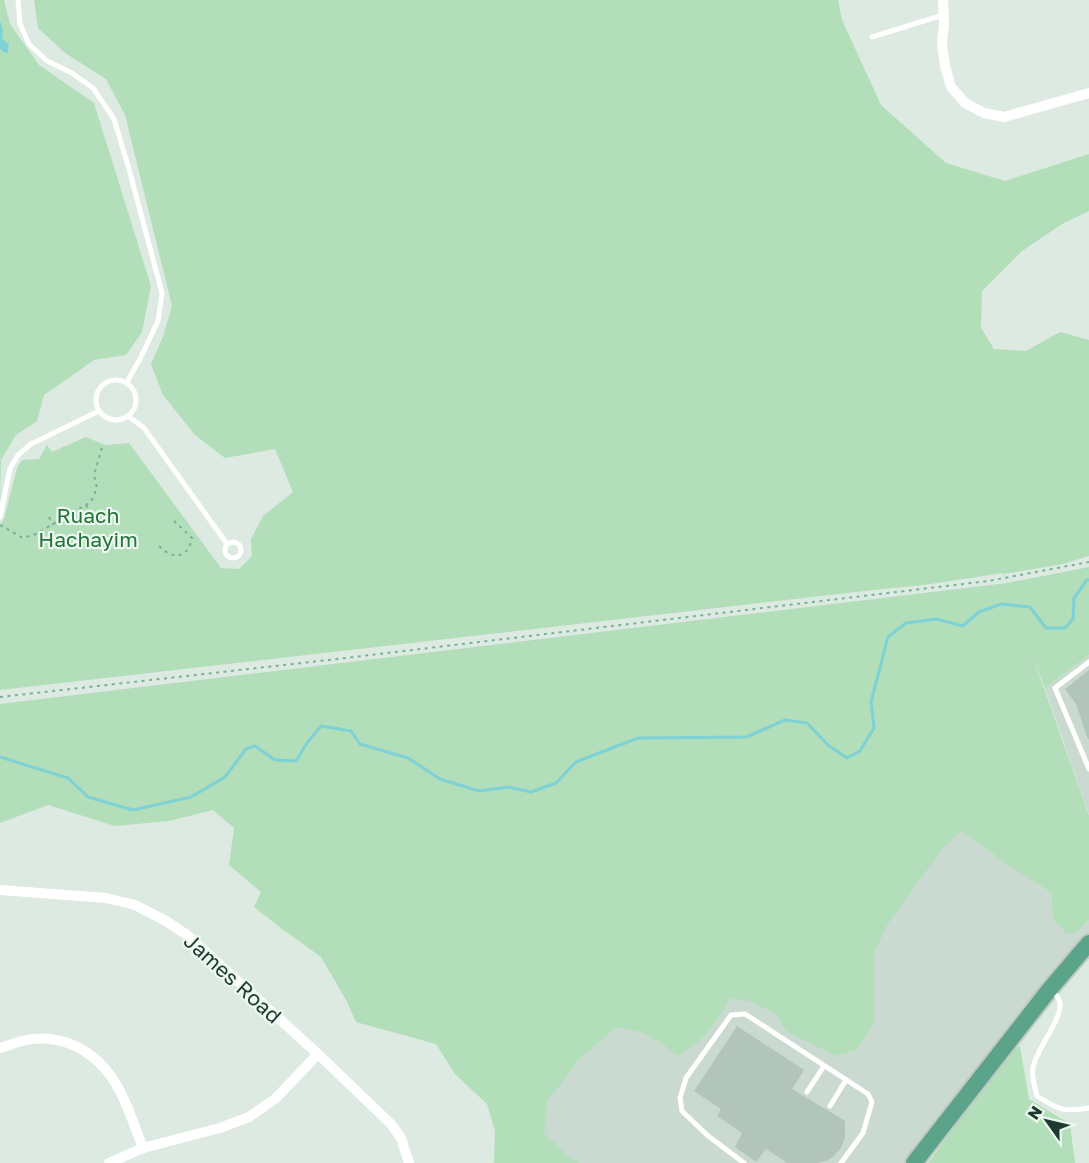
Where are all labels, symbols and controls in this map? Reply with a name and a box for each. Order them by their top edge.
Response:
park label: Ruach Hachayim [38,502,138,552]
street label: James Road [179,927,287,1029]
north arrow [1017,1091,1077,1151]
text: N [1023,1102,1046,1123]

